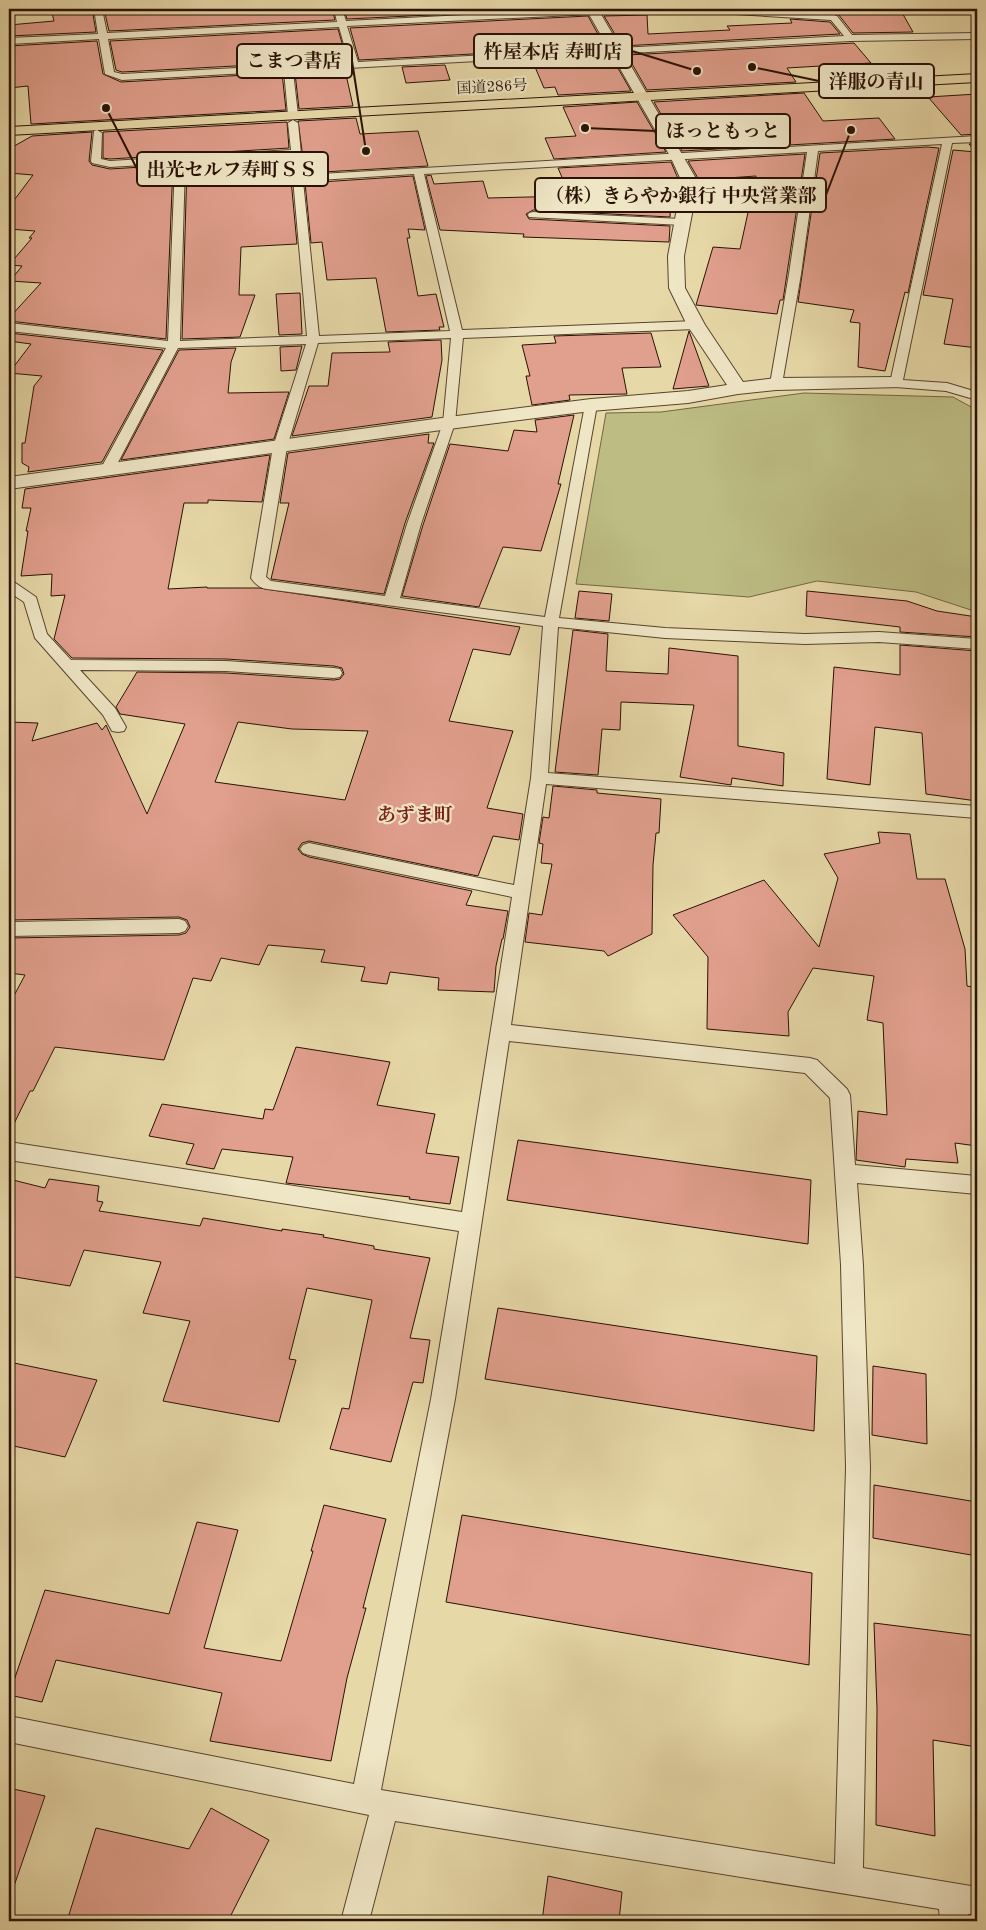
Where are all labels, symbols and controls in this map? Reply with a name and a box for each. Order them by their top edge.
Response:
callout: 杵屋本店 寿町店 [474,34,632,68]
text: 杵屋本店 寿町店 [484,41,622,63]
callout: こまつ書店 [237,44,352,78]
text: こまつ書店 [246,50,342,72]
callout: 洋服の青山 [819,64,934,98]
text: 洋服の青山 [828,71,924,93]
street label: 国道286号 [456,77,528,97]
callout: ほっともっと [656,114,790,148]
text: ほっともっと [666,121,780,142]
callout: 出光セルフ寿町ＳＳ [137,152,328,186]
text: 出光セルフ寿町ＳＳ [146,159,318,181]
callout: （株）きらやか銀行 中央営業部 [535,178,826,212]
text: （株）きらやか銀行 中央営業部 [545,185,817,207]
district label: あずま町 [377,804,453,826]

